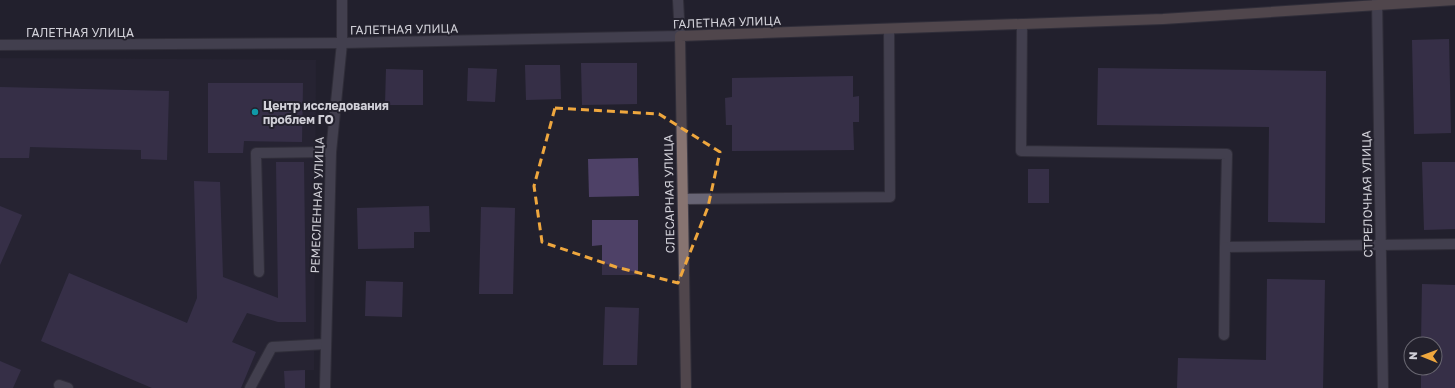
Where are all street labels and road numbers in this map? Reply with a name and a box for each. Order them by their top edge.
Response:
street label: ГАЛЕТНАЯ УЛИЦА [673,13,781,31]
street label: ГАЛЕТНАЯ УЛИЦА [350,21,458,37]
street label: ГАЛЕТНАЯ УЛИЦА [26,25,134,40]
street label: СТРЕЛОЧНАЯ УЛИЦА [1358,130,1376,258]
street label: СЛЕСАРНАЯ УЛИЦА [660,134,678,254]
street label: РЕМЕСЛЕННАЯ УЛИЦА [307,136,327,274]

